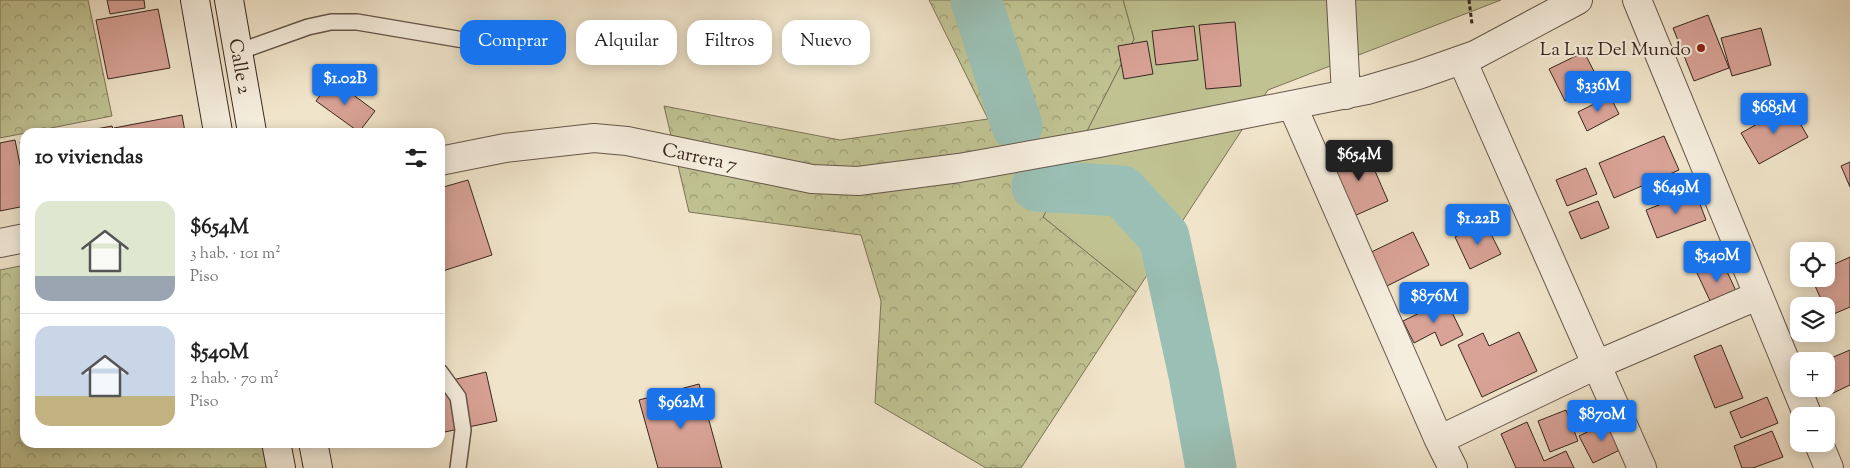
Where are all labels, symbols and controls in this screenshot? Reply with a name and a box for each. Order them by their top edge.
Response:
chip: Comprar [460,20,566,65]
chip: Alquilar [576,20,677,65]
chip: Filtros [687,20,772,65]
chip: Nuevo [782,20,870,65]
street label: Calle 2 [220,37,257,96]
place label: La Luz Del Mundo [1540,37,1691,64]
marker: La Luz Del Mundo [1695,42,1707,54]
pin: $1.02B [304,64,386,106]
text: $1.02B [323,68,367,91]
pin: $336M [1563,70,1633,113]
text: $336M [1576,75,1620,98]
pin: $685M [1739,92,1809,135]
text: $685M [1752,97,1796,120]
street label: Carrera 7 [659,137,740,180]
pin: $654M [1324,140,1394,182]
text: 10 viviendas [35,143,143,173]
icon: filters [402,144,430,172]
text: $654M [1337,144,1381,167]
pin: $649M [1641,172,1711,215]
text: $649M [1653,177,1699,200]
pin: $1.22B [1437,204,1519,246]
text: $1.22B [1456,208,1500,231]
text: $654M [190,213,249,243]
icon: home [75,221,135,281]
pin: $540M [1682,240,1752,283]
map controls [1790,242,1835,452]
button: locate [1790,242,1835,287]
text: 3 hab. · 101 m² [190,243,281,266]
text: $540M [1695,245,1739,268]
text: Piso [190,266,218,289]
pin: $876M [1399,282,1469,324]
text: $876M [1410,286,1458,309]
button: layers [1790,297,1835,342]
text: $540M [190,338,249,368]
icon: home [75,346,135,406]
button: + [1790,352,1835,397]
text: 2 hab. · 70 m² [190,368,279,391]
pin: $962M [646,388,716,430]
text: Piso [190,391,218,414]
text: $962M [658,392,704,415]
pin: $870M [1567,400,1637,442]
text: $870M [1578,404,1626,427]
button: − [1790,407,1835,452]

